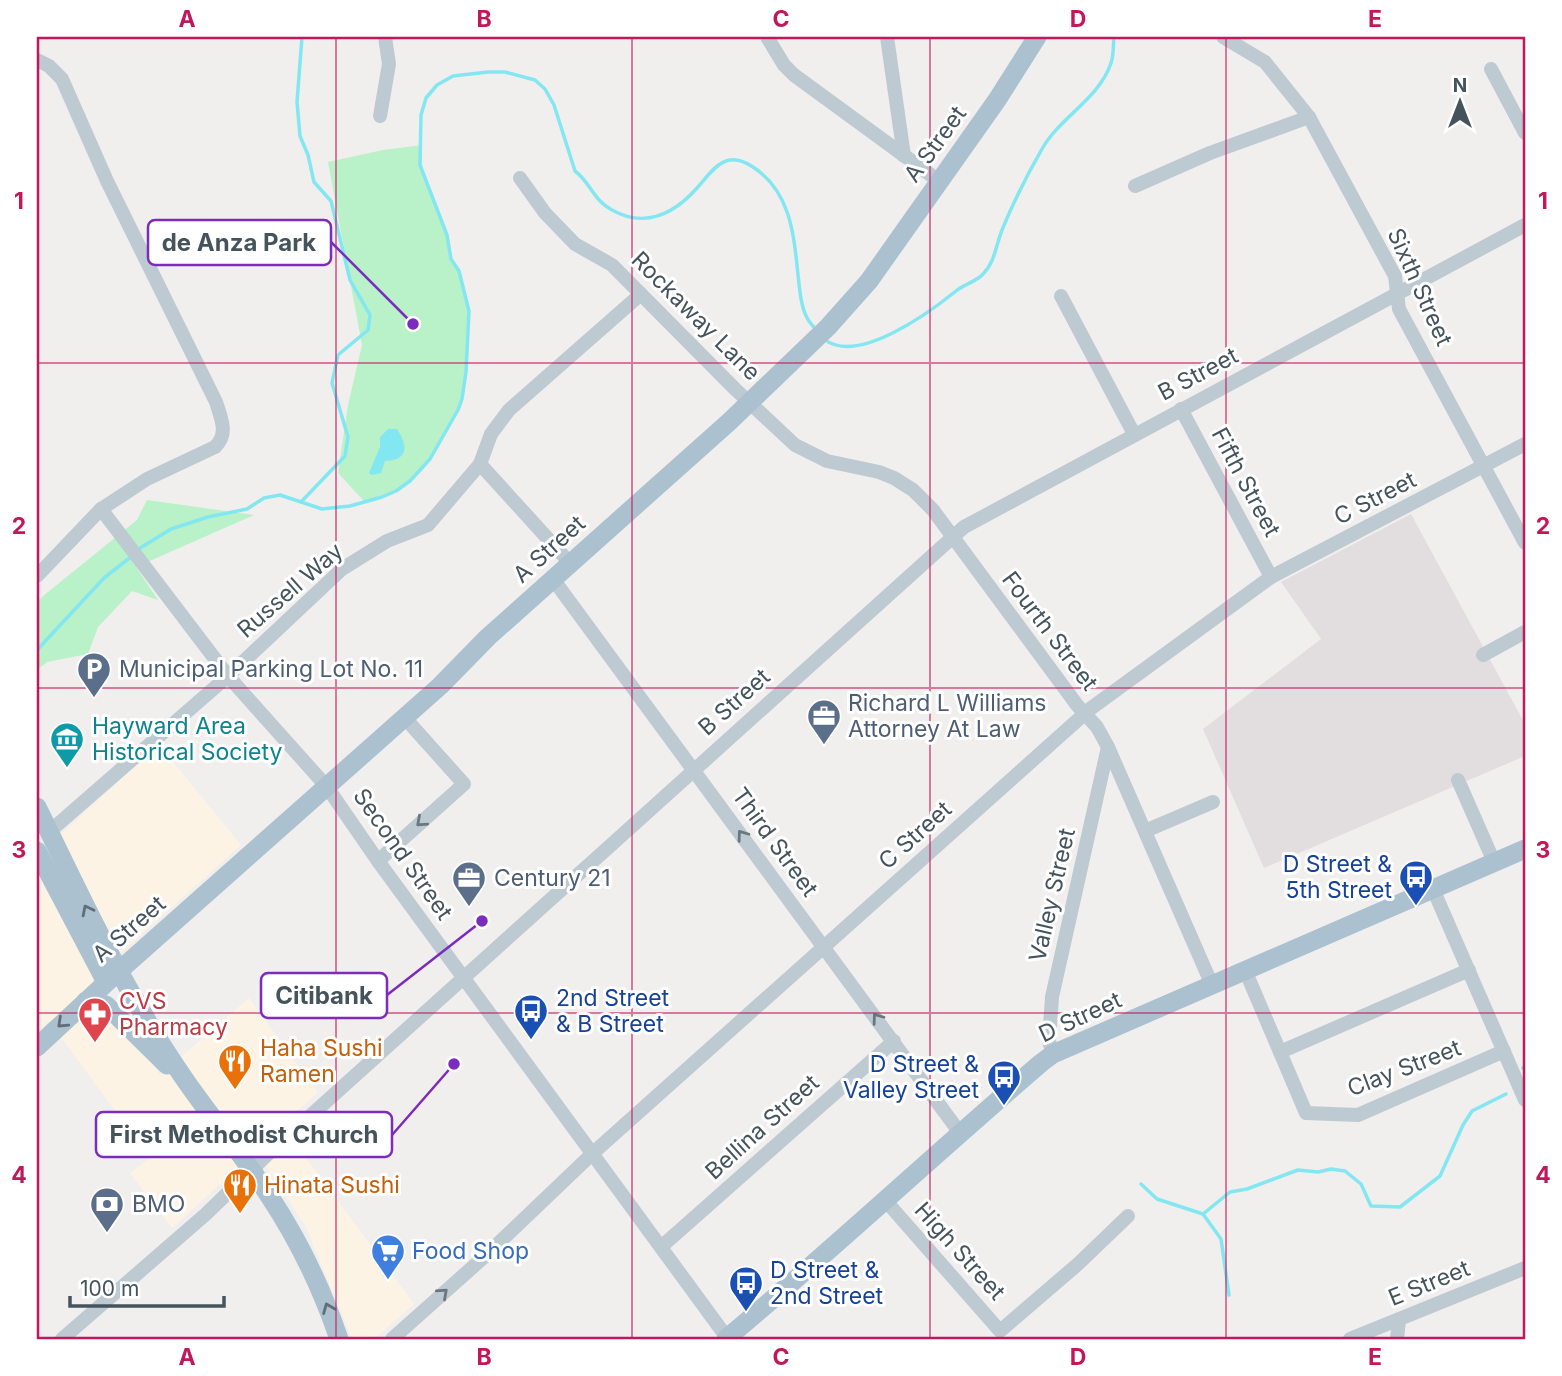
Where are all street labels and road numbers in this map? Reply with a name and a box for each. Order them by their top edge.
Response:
street label: A Street [898,100,972,188]
street label: Sixth Street [1382,224,1459,351]
street label: Rockaway Lane [626,246,766,386]
street label: B Street [1153,341,1243,407]
street label: Fifth Street [1206,423,1287,542]
street label: C Street [1329,465,1421,530]
street label: A Street [507,509,591,589]
street label: Russell Way [231,537,349,643]
street label: Fourth Street [996,566,1104,696]
street label: B Street [693,662,776,741]
street label: Third Street [726,782,824,902]
street label: Second Street [347,783,459,926]
street label: C Street [873,795,957,875]
street label: Valley Street [1023,825,1081,964]
street label: A Street [87,890,171,968]
street label: D Street [1034,986,1126,1048]
street label: Clay Street [1343,1033,1465,1102]
street label: Bellina Street [699,1068,825,1185]
street label: High Street [909,1196,1011,1306]
street label: E Street [1384,1254,1474,1312]

